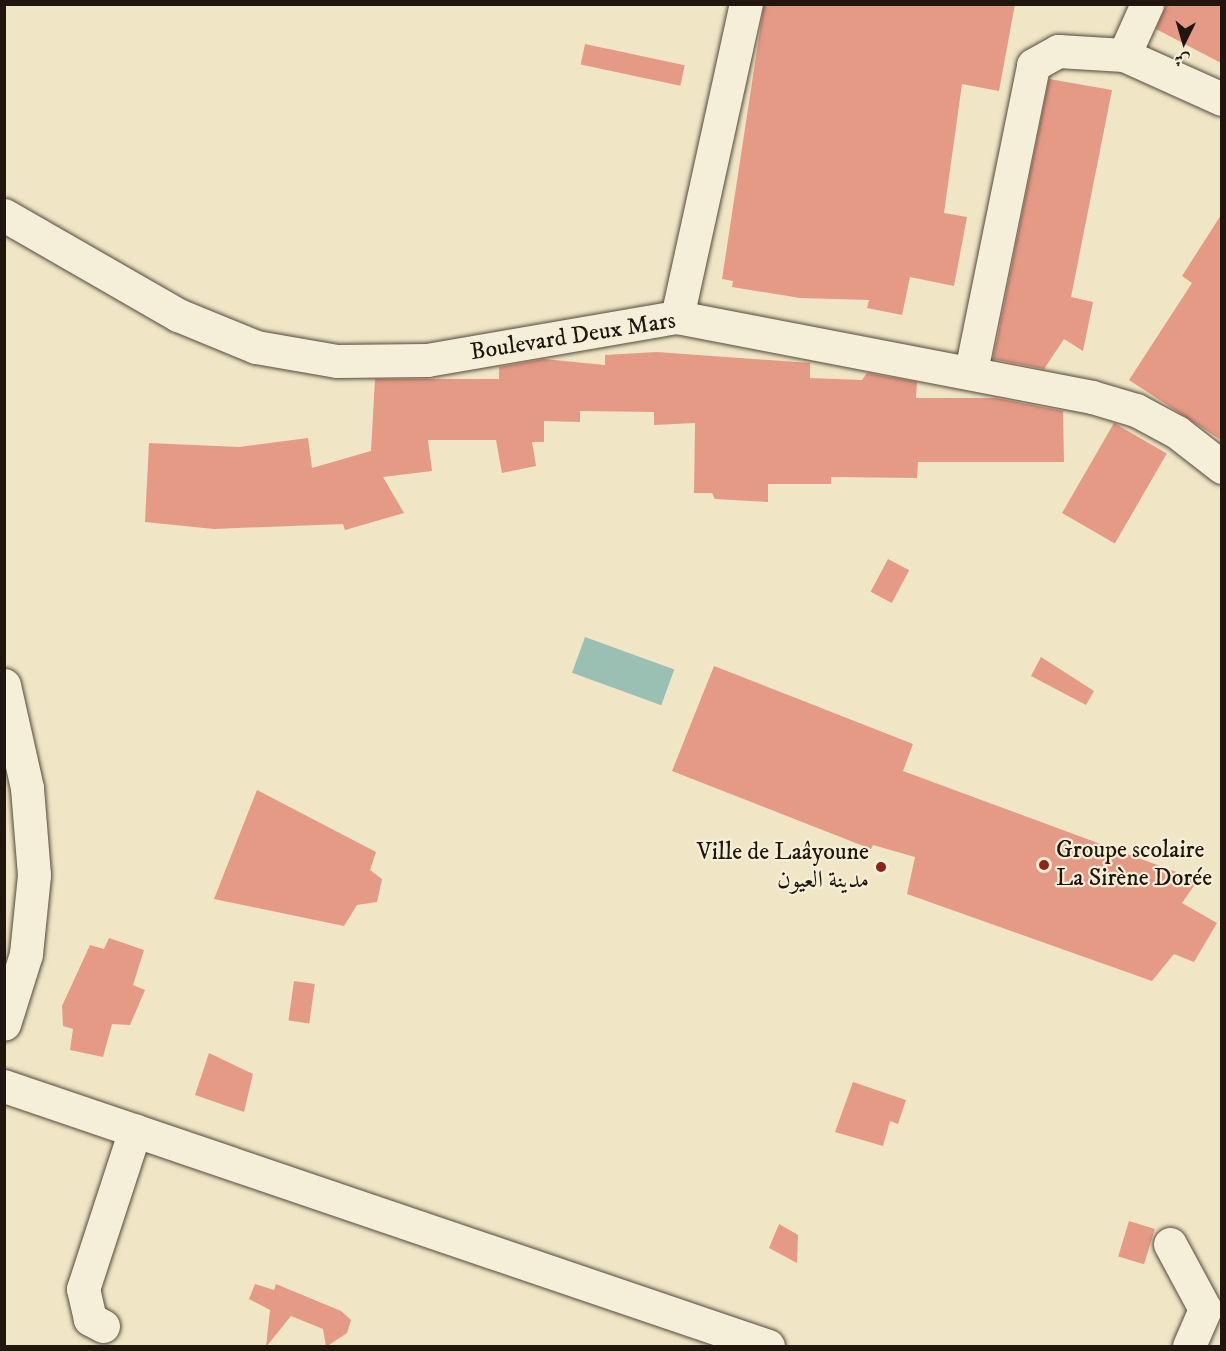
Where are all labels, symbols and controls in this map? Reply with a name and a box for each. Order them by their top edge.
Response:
north arrow [1154,12,1214,72]
text: ش [1174,49,1191,71]
street label: Boulevard Deux Mars [468,307,678,367]
place label: Groupe scolaire La Sirène Dorée [1056,837,1212,893]
place label: Ville de Laâyoune مدينة العيون [697,839,869,895]
marker: Groupe scolaire La Sirène Dorée [1037,858,1051,872]
marker: Ville de Laâyoune مدينة العيون [874,860,888,874]

